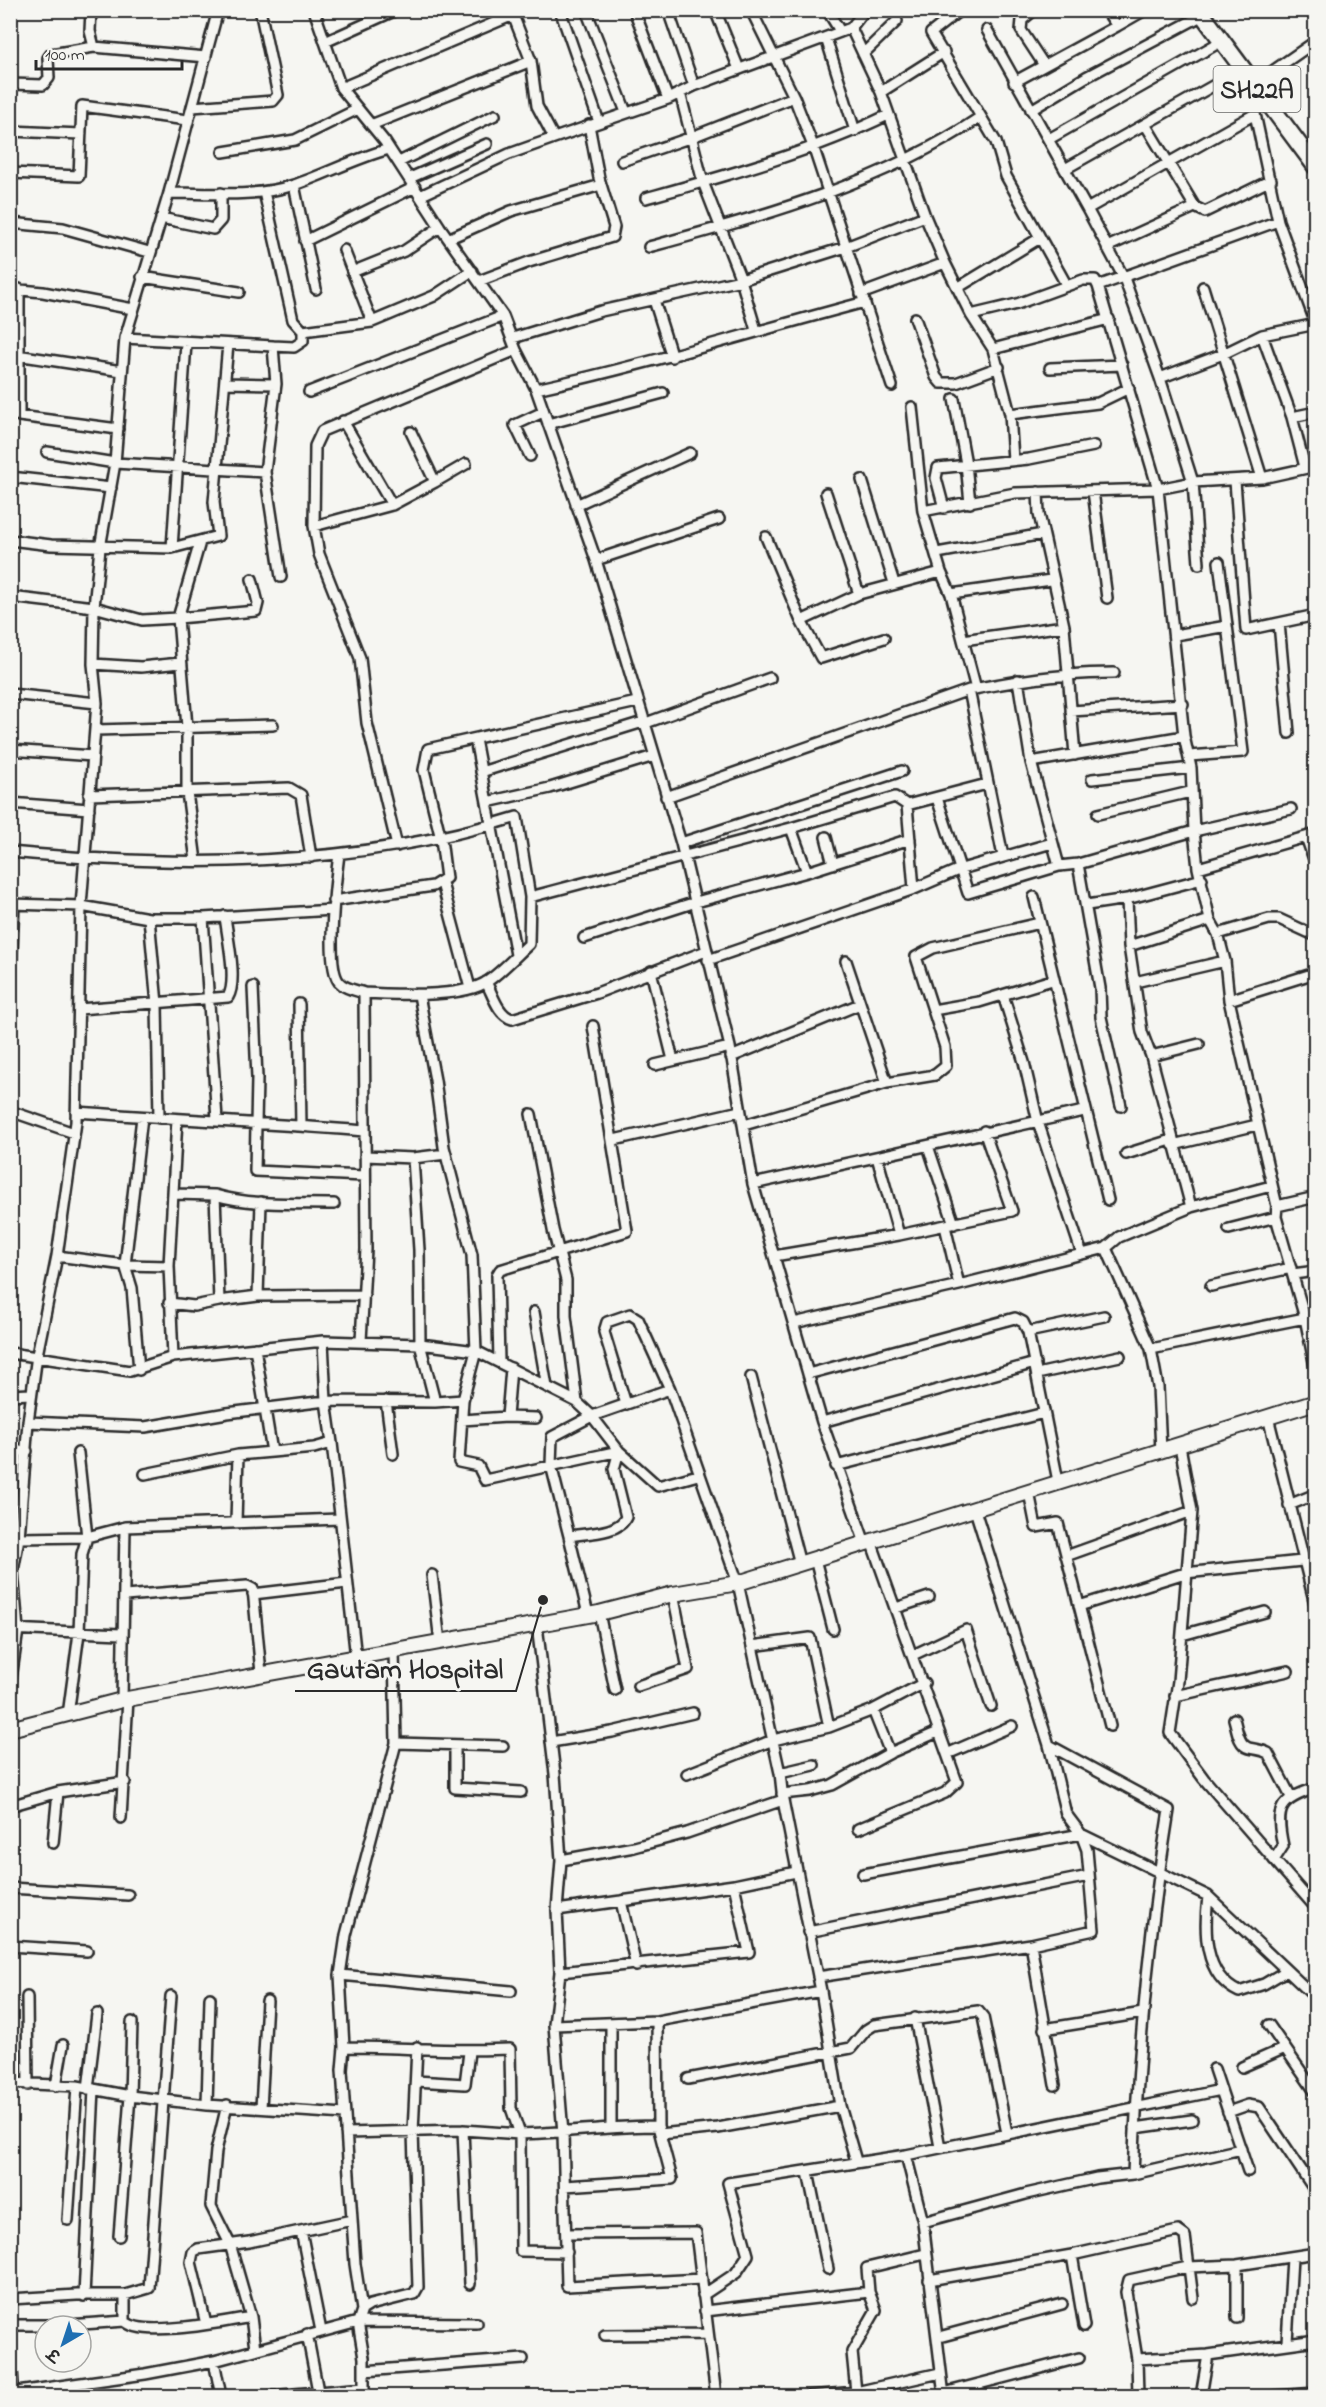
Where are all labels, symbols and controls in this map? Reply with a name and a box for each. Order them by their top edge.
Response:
scale bar [36,33,182,71]
text: 100 m [45,43,85,69]
road number: SH22A [1214,66,1300,112]
callout: Gautam Hospital [295,1645,516,1691]
text: Gautam Hospital [307,1651,504,1692]
north arrow [33,2314,93,2374]
text: उ [42,2341,68,2368]

